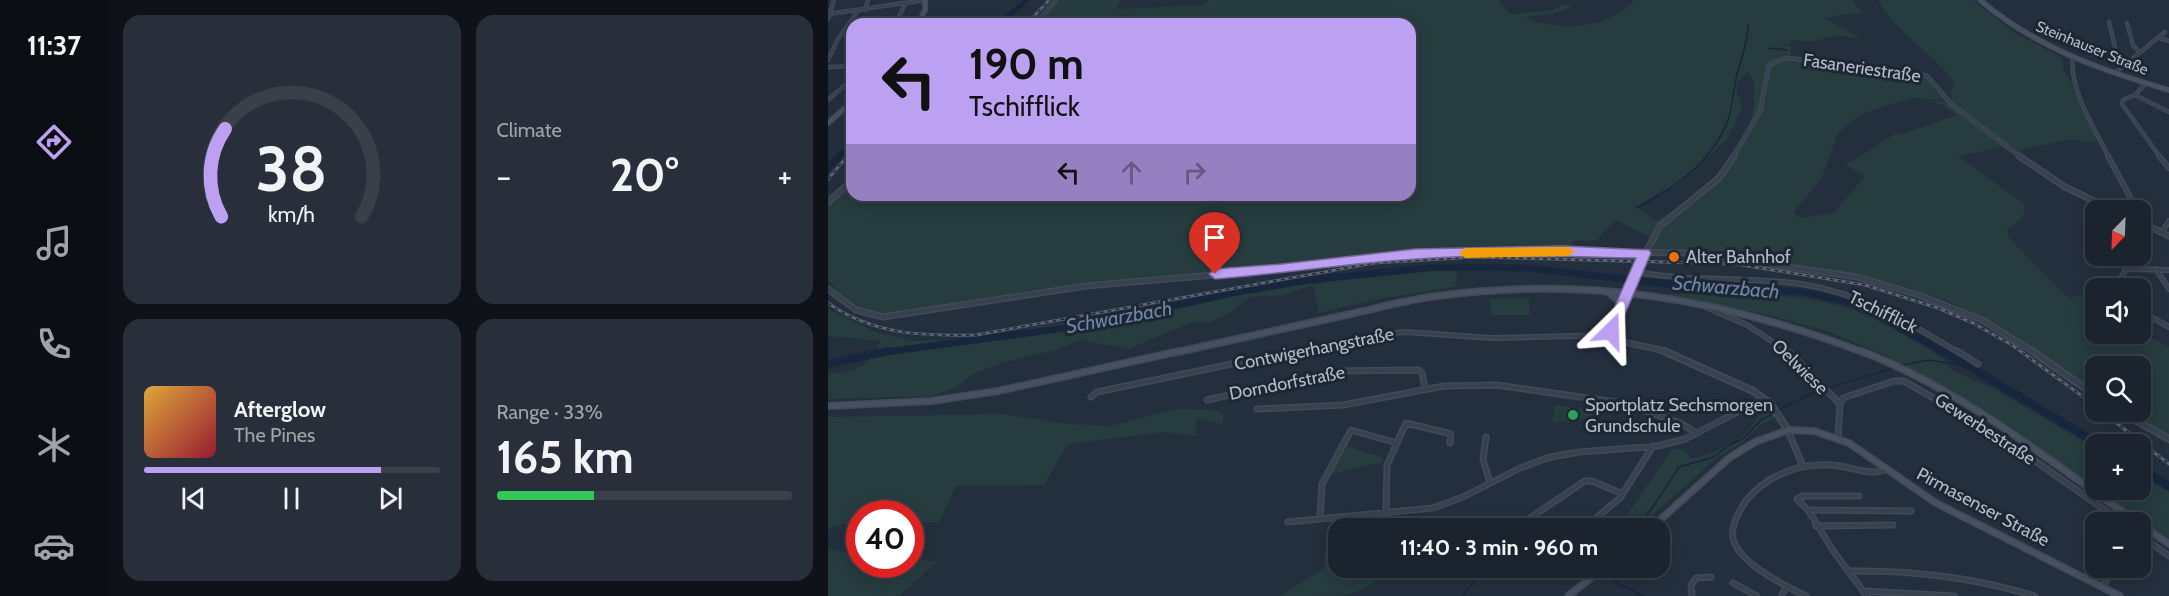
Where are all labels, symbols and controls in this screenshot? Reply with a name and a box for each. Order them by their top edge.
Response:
street label: Steinhauser Straße [2033,17,2151,79]
text: 11:37 [27,29,81,62]
text: 190 m [969,38,1084,90]
icon: left [870,42,948,120]
street label: Fasaneriestraße [1802,49,1922,87]
text: Tschifflick [969,90,1080,123]
text: Climate [497,118,562,142]
icon: directions [33,121,75,163]
text: 38 [256,131,327,207]
text: 20° [610,148,679,202]
text: − [497,156,511,196]
text: + [777,156,792,196]
icon: left [1052,156,1085,189]
icon: ahead [1115,156,1148,189]
icon: right [1178,156,1211,189]
north arrow [2085,200,2151,266]
map controls [2085,200,2151,578]
text: km/h [268,201,315,227]
pin [1189,212,1240,274]
icon: arrive [1198,221,1231,254]
icon: music [33,222,75,264]
place label: Alter Bahnhof [1686,246,1791,268]
marker: Alter Bahnhof [1667,250,1681,264]
water label: Schwarzbach [1671,270,1781,304]
button: sound [2085,278,2151,344]
street label: Tschifflick [1845,286,1922,339]
water label: Schwarzbach [1064,296,1174,338]
position arrow [1579,299,1643,363]
icon: phone [33,323,75,365]
street label: Contwigerhangstraße [1232,323,1396,375]
street label: Oelwiese [1767,335,1833,399]
button: search [2085,356,2151,422]
street label: Dorndorfstraße [1227,361,1347,405]
street label: Gewerbestraße [1931,388,2039,470]
place label: Sportplatz Sechsmorgen Grundschule [1585,394,1773,437]
text: Afterglow [234,396,326,423]
text: Range · 33% [497,400,603,424]
marker: Sportplatz Sechsmorgen Grundschule [1566,408,1580,422]
text: The Pines [234,423,315,447]
icon: climate [33,424,75,466]
text: 165 km [497,430,634,484]
button: + [2085,434,2151,500]
street label: Pirmasenser Straße [1913,463,2053,551]
icon: previous [177,482,210,515]
icon: pause [275,482,308,515]
icon: next [374,482,407,515]
speed limit sign: 40 [846,500,924,578]
button: − [2085,512,2151,578]
icon: car [33,525,75,567]
text: 11:40 · 3 min · 960 m [1400,534,1598,561]

